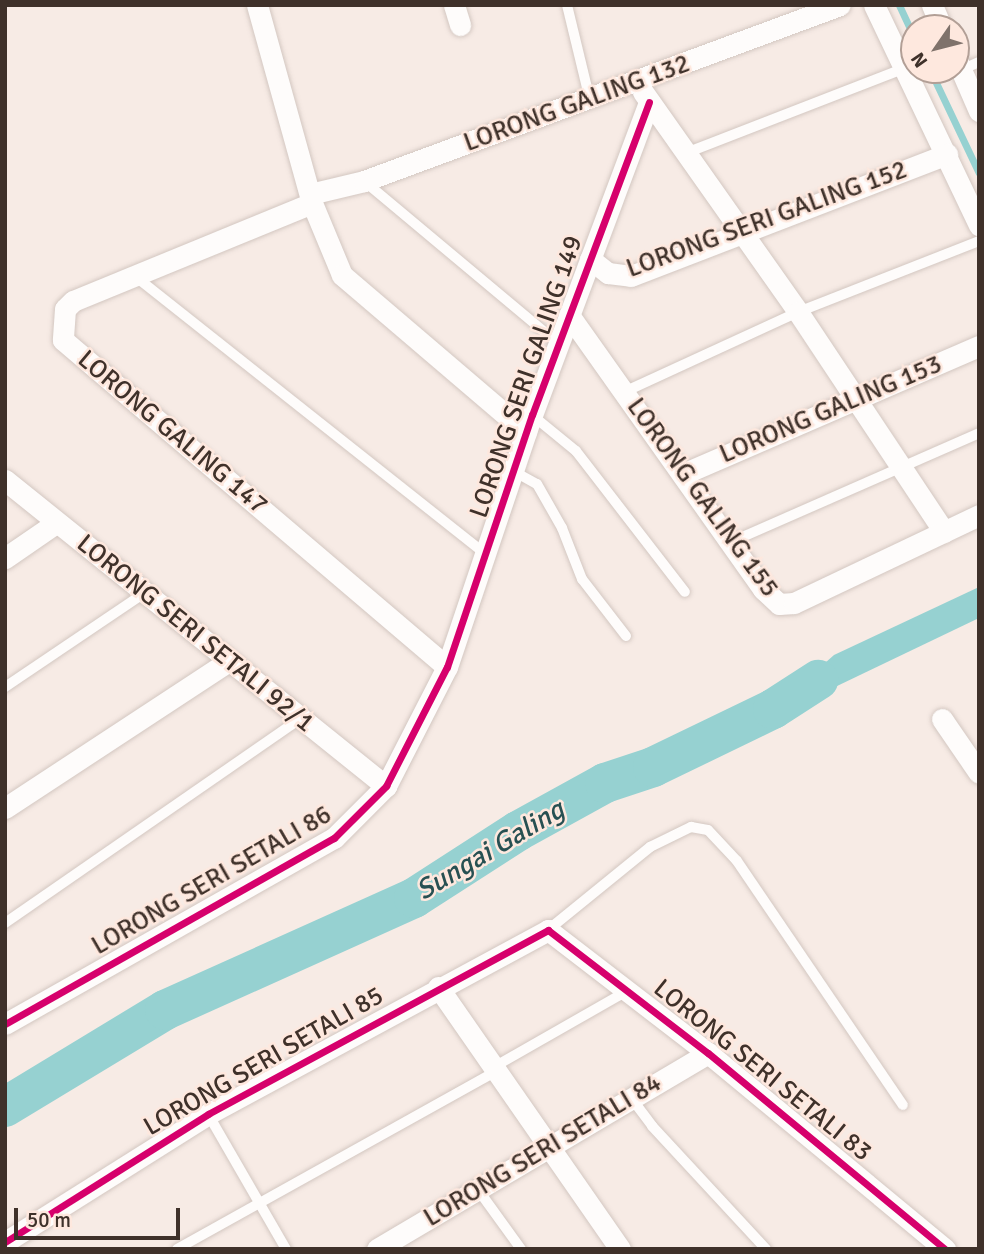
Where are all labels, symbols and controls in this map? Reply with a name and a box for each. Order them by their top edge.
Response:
north arrow [900,14,970,84]
text: N [906,48,933,72]
street label: LORONG GALING 132 [460,49,694,159]
street label: LORONG SERI GALING 152 [622,155,912,285]
street label: LORONG SERI GALING 149 [464,232,590,522]
street label: LORONG GALING 147 [71,344,273,522]
street label: LORONG GALING 153 [715,349,947,471]
street label: LORONG GALING 155 [619,392,785,604]
street label: LORONG SERI SETALI 92/1 [70,529,320,739]
water label: Sungai Galing [410,793,570,907]
street label: LORONG SERI SETALI 86 [87,800,337,962]
street label: LORONG SERI SETALI 83 [647,973,877,1169]
street label: LORONG SERI SETALI 85 [139,981,389,1143]
street label: LORONG SERI SETALI 84 [419,1068,667,1234]
scale bar [18,1194,184,1238]
text: 50 m [27,1207,71,1233]

